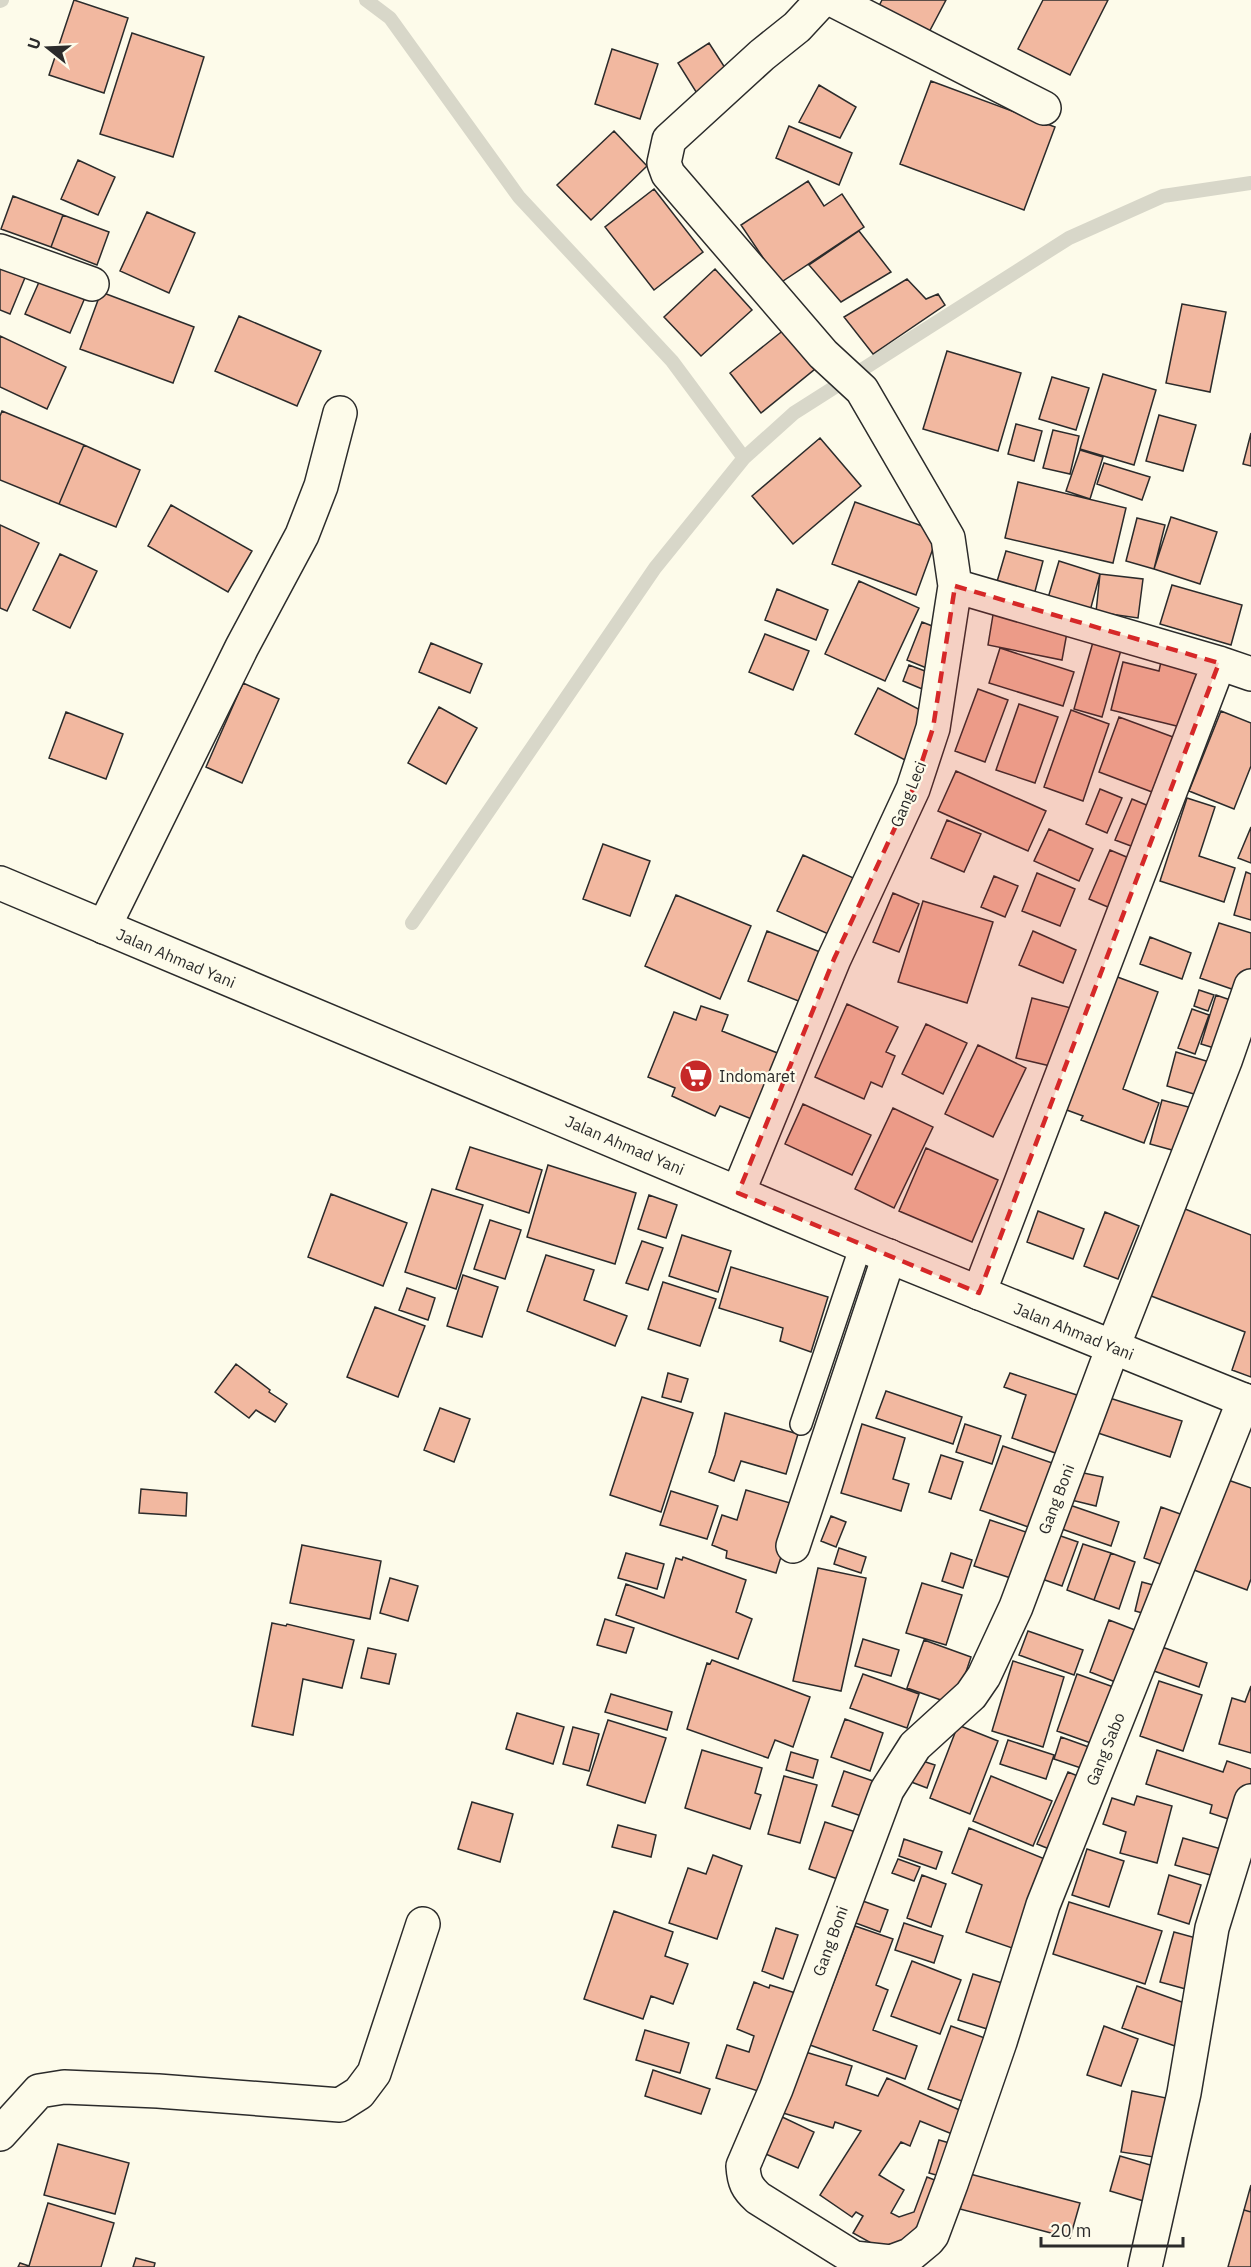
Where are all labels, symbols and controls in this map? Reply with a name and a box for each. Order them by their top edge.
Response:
north arrow [18,18,78,78]
text: U [23,35,45,52]
street label: Gang Leci [886,758,930,830]
street label: Jalan Ahmad Yani [113,924,239,992]
supermarket icon: Indomaret [678,1058,714,1094]
place label: Indomaret [719,1066,795,1086]
street label: Jalan Ahmad Yani [562,1111,688,1179]
street label: Jalan Ahmad Yani [1011,1298,1137,1364]
street label: Gang Boni [1033,1461,1079,1537]
street label: Gang Sabo [1081,1709,1129,1788]
street label: Gang Boni [808,1903,852,1979]
scale bar [1041,2210,1184,2248]
text: 20 m [1050,2219,1092,2242]

